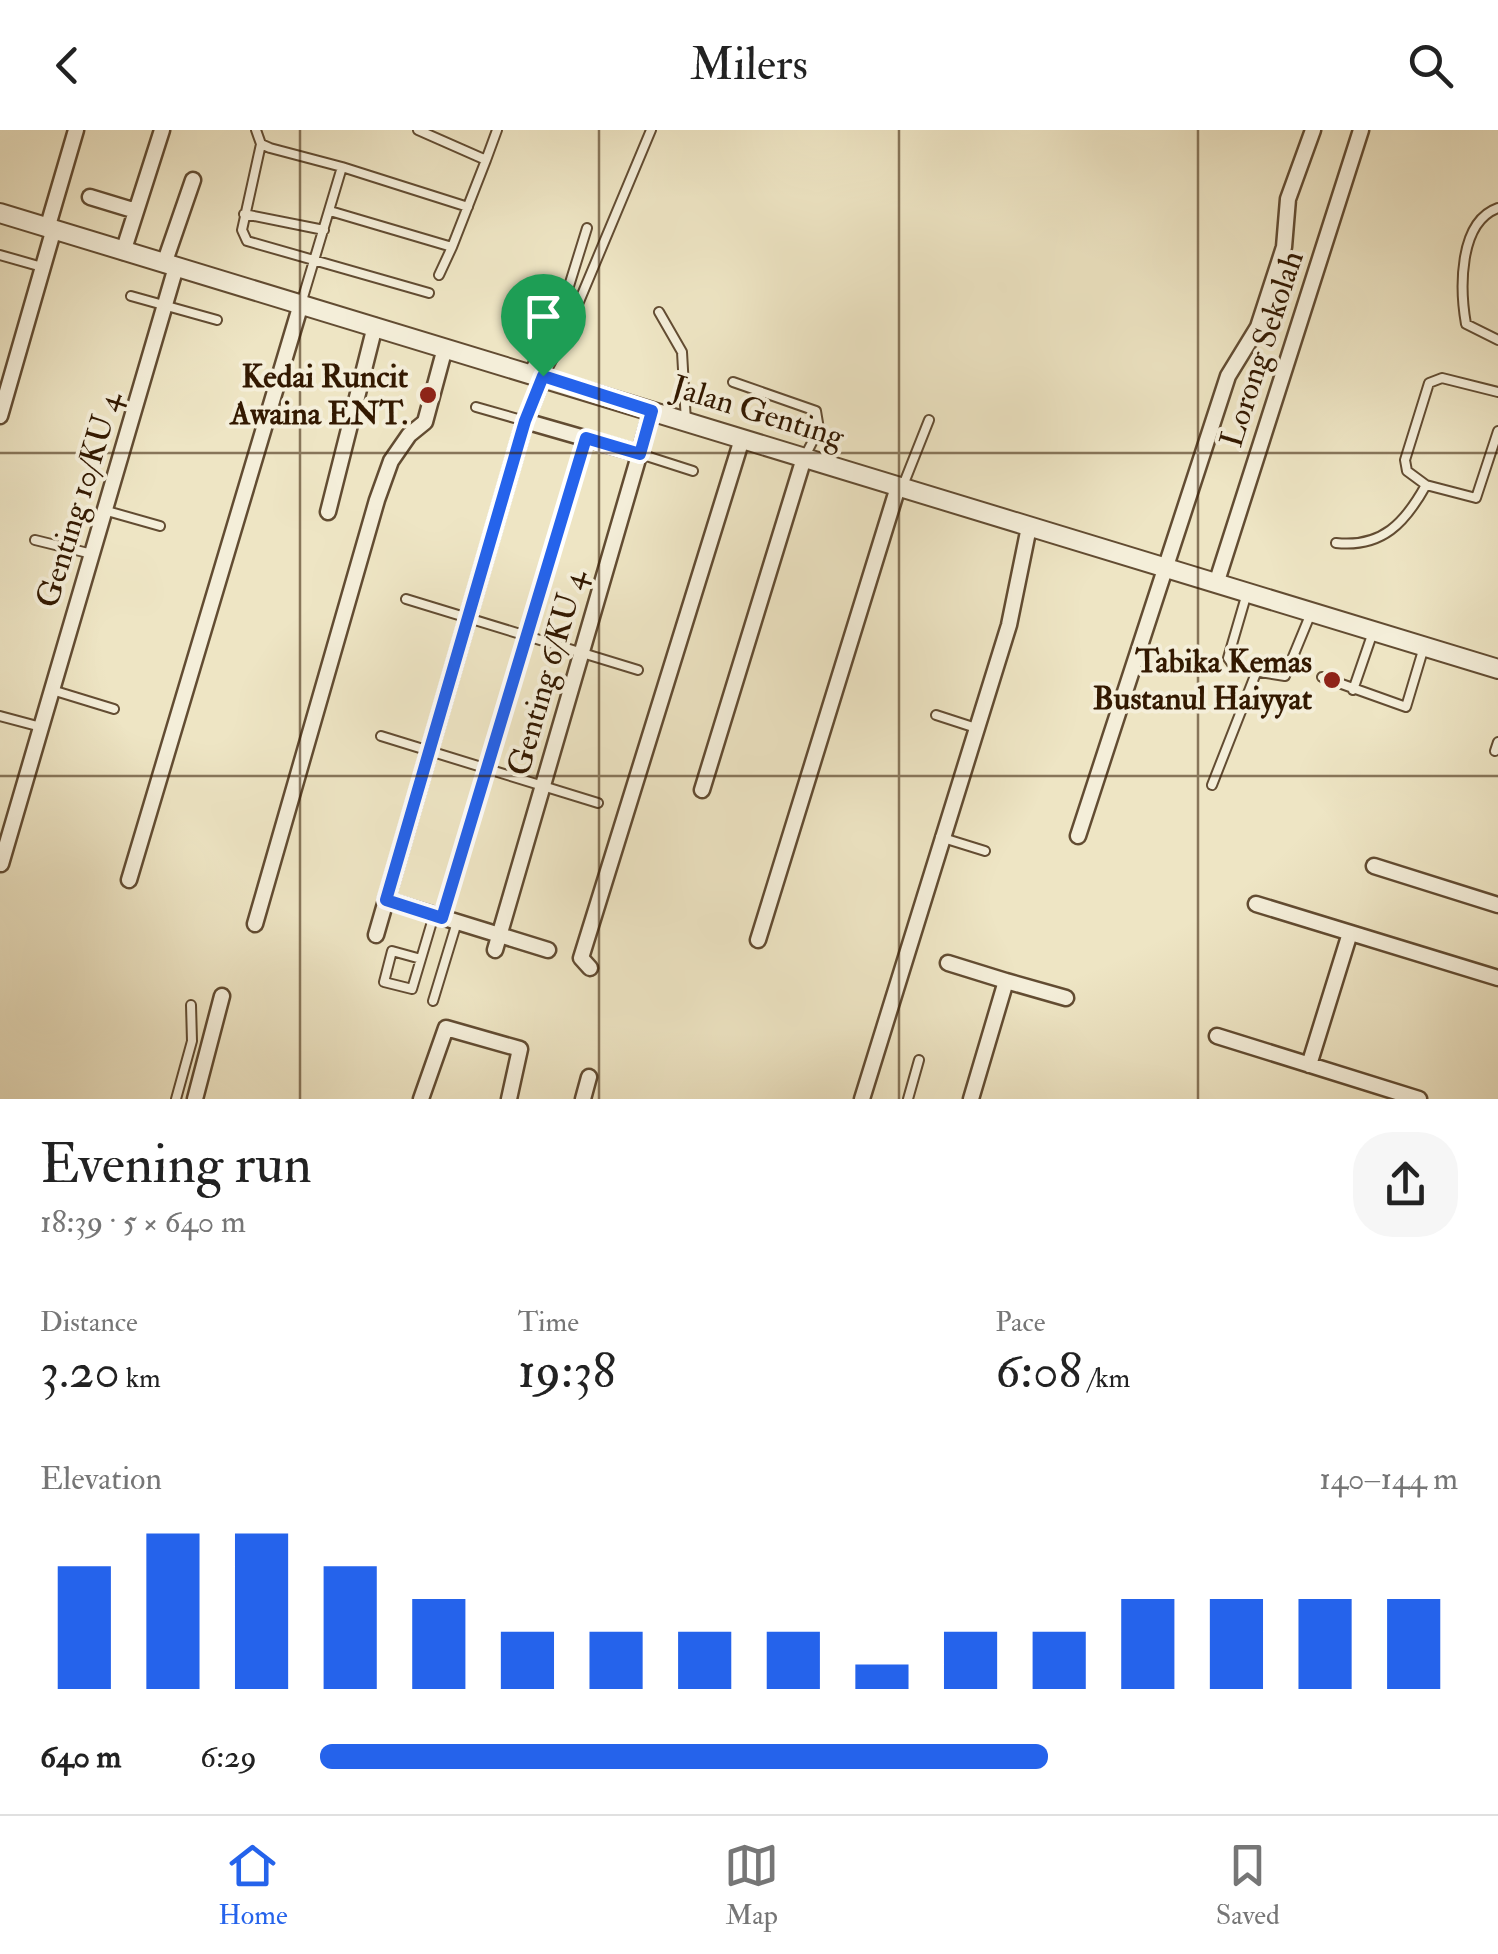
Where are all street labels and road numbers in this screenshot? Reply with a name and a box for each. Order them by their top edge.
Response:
street label: Lorong Sekolah [1211,245,1313,452]
street label: Jalan Genting [666,367,850,457]
street label: Genting 10/KU 4 [27,386,131,612]
street label: Genting 6/KU 4 [499,564,596,780]

